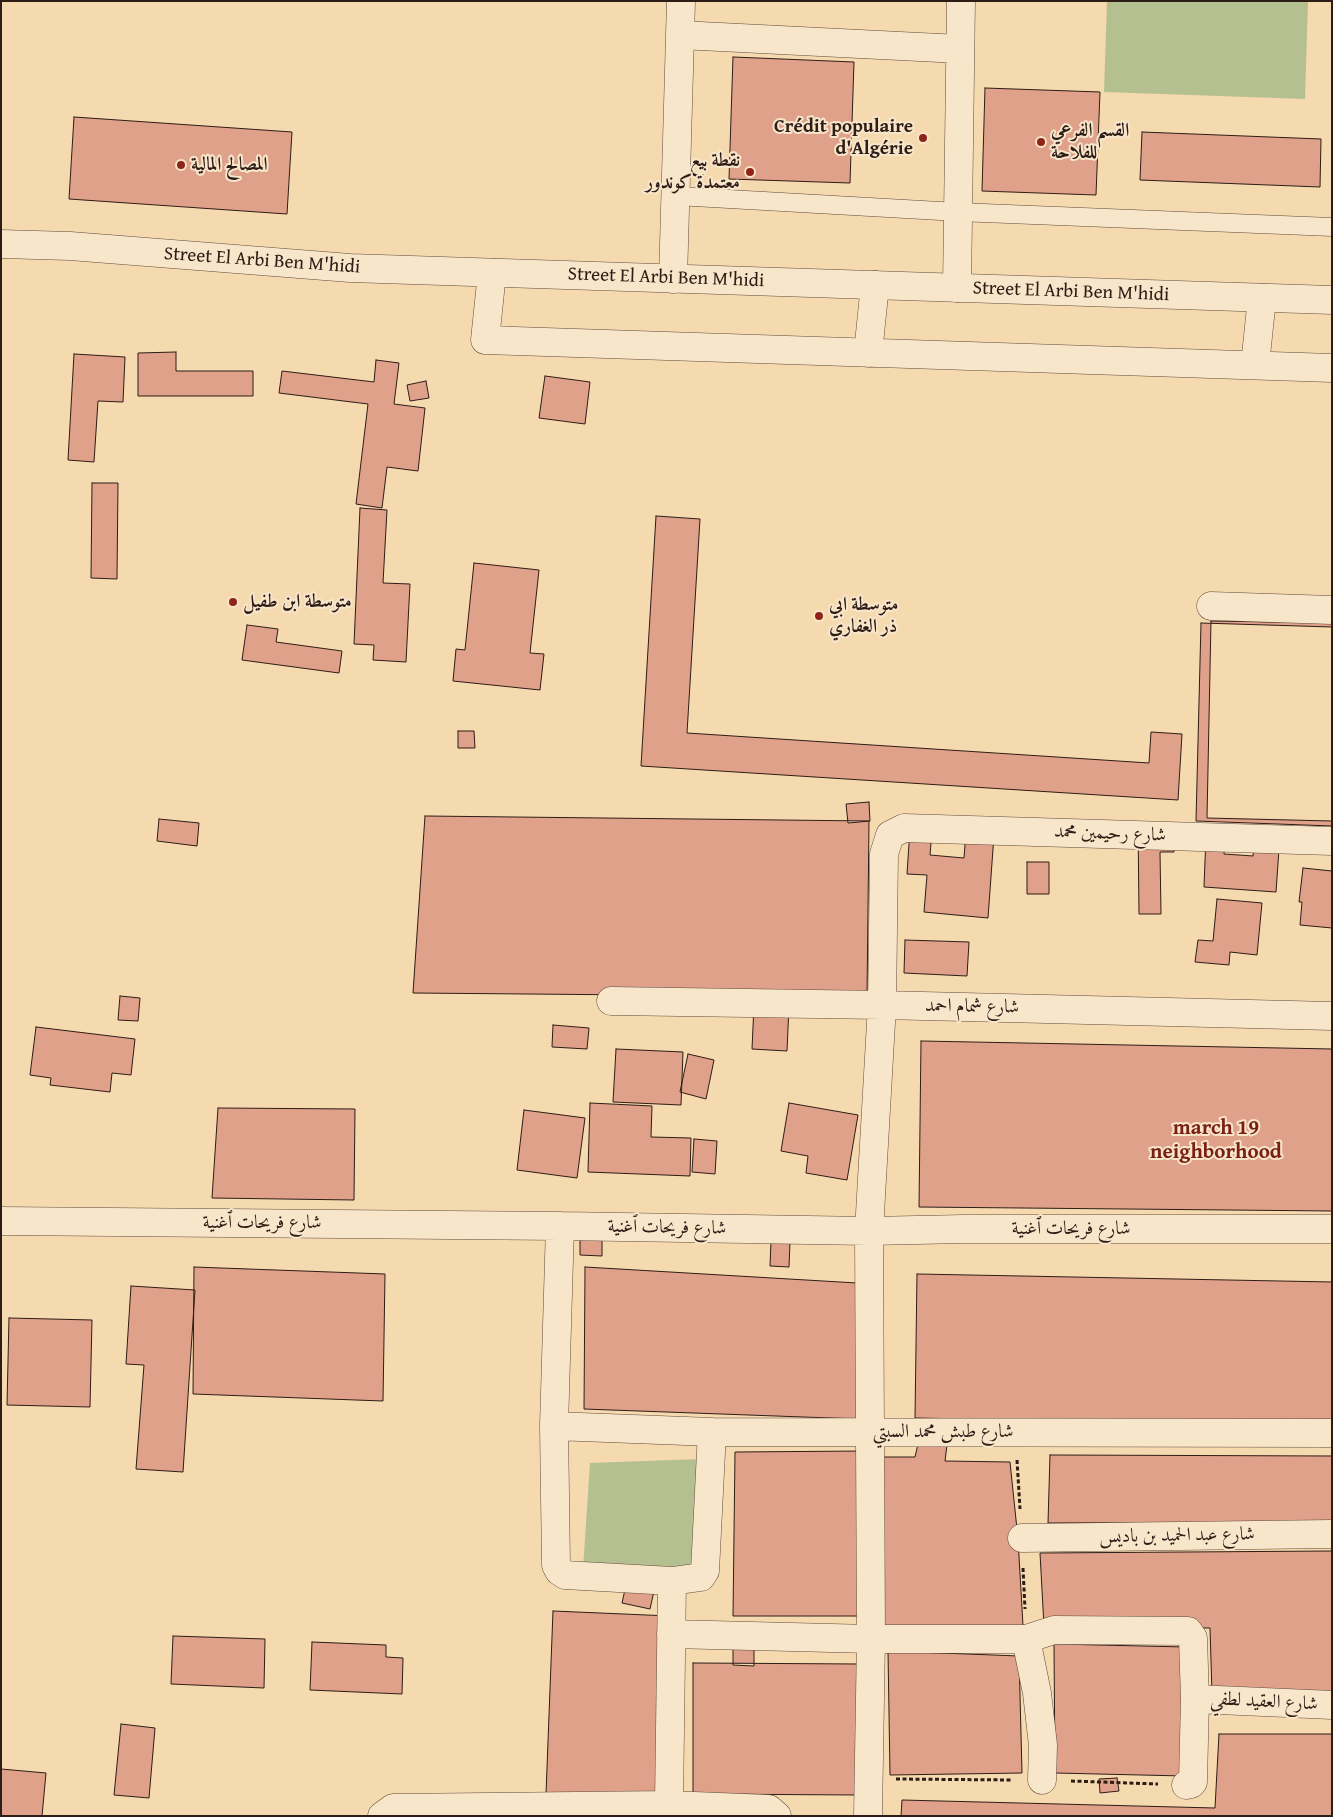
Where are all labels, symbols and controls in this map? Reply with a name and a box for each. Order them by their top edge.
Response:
place label: Crédit populaire d'Algérie [774,116,913,160]
place label: القسم الفرعي للفلاحة [1051,120,1129,164]
marker: Crédit populaire d'Algérie [917,132,929,144]
marker: القسم الفرعي للفلاحة [1035,136,1047,148]
place label: نقطة بيع معتمدة كوندور [645,150,740,194]
place label: المصالح المالية [191,154,268,176]
marker: المصالح المالية [175,159,187,171]
marker: نقطة بيع معتمدة كوندور [744,166,756,178]
street label: Street El Arbi Ben M'hidi [163,243,361,279]
street label: Street El Arbi Ben M'hidi [567,263,765,293]
street label: Street El Arbi Ben M'hidi [972,277,1170,307]
place label: متوسطة ابن طفيل [243,591,352,613]
place label: متوسطة ابي ذر الغفاري [829,594,898,638]
marker: متوسطة ابن طفيل [227,596,239,608]
marker: متوسطة ابي ذر الغفاري [813,610,825,622]
street label: شارع رحيمين محمد [1054,821,1166,847]
street label: شارع شمام احمد [925,995,1019,1019]
district label: march 19 neighborhood [1150,1116,1282,1166]
street label: شارع فريحات ٱغنية [203,1212,321,1234]
street label: شارع فريحات ٱغنية [607,1216,727,1240]
street label: شارع فريحات ٱغنية [1012,1218,1130,1240]
street label: شارع طبش محمد السبتي [873,1421,1013,1443]
street label: شارع عبد الحميد بن باديس [1099,1523,1255,1549]
street label: شارع العقيد لطفي [1210,1688,1318,1716]

